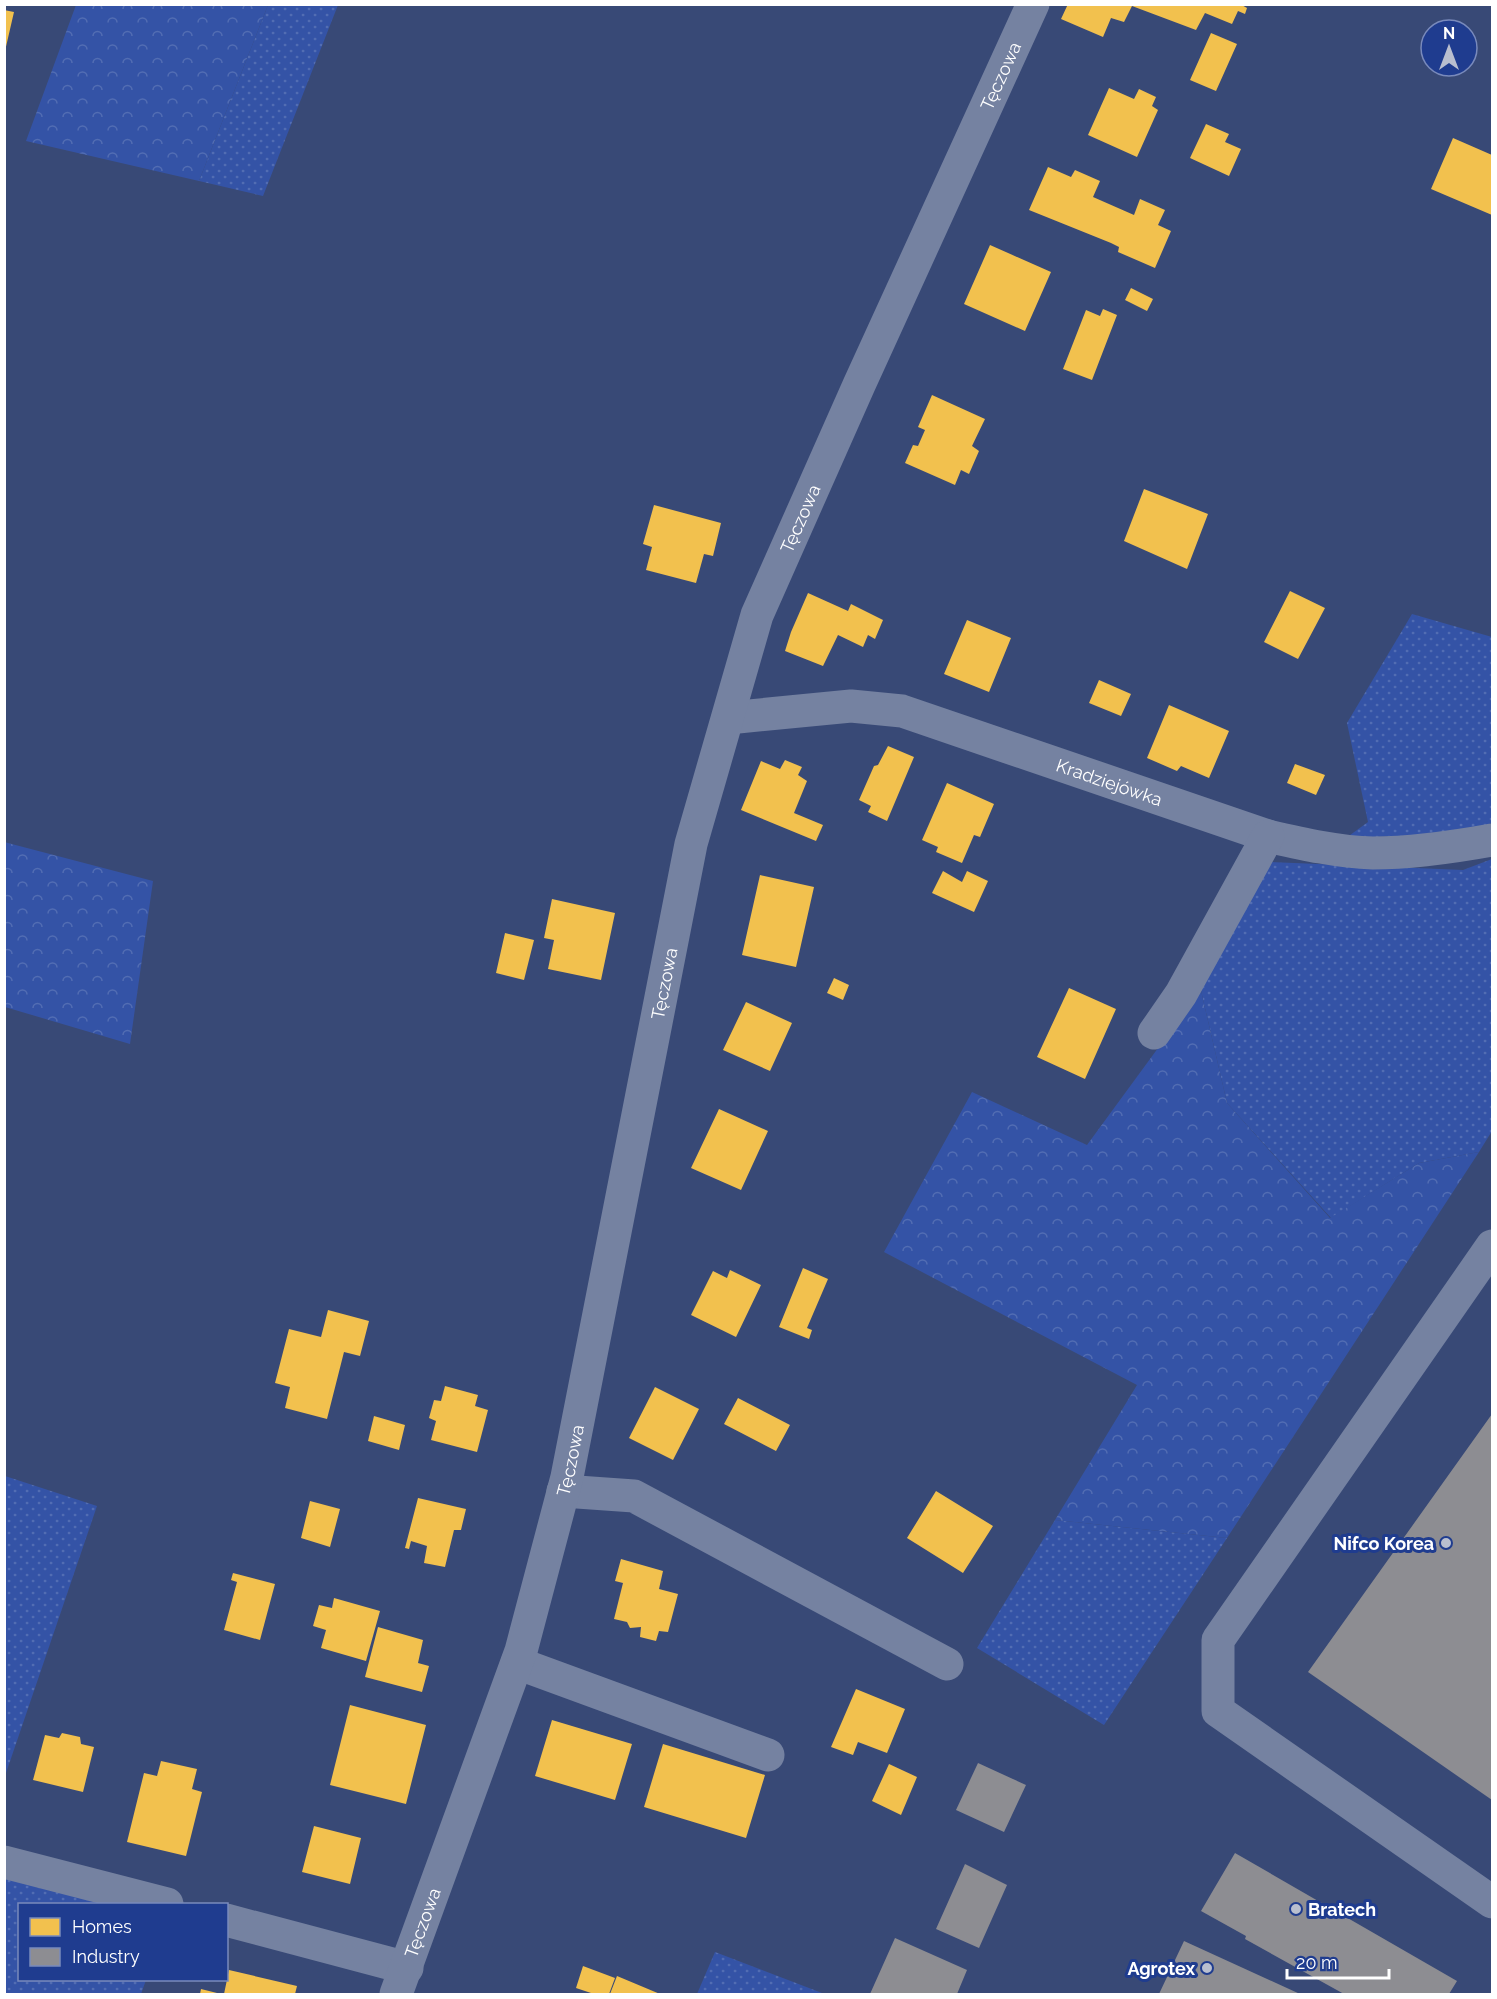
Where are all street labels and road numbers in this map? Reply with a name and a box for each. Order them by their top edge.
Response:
street label: Tęczowa [976,38,1025,113]
street label: Tęczowa [775,481,824,556]
street label: Kradziejówka [1054,754,1165,810]
street label: Tęczowa [646,946,681,1021]
street label: Tęczowa [552,1423,588,1498]
street label: Tęczowa [400,1885,444,1960]

